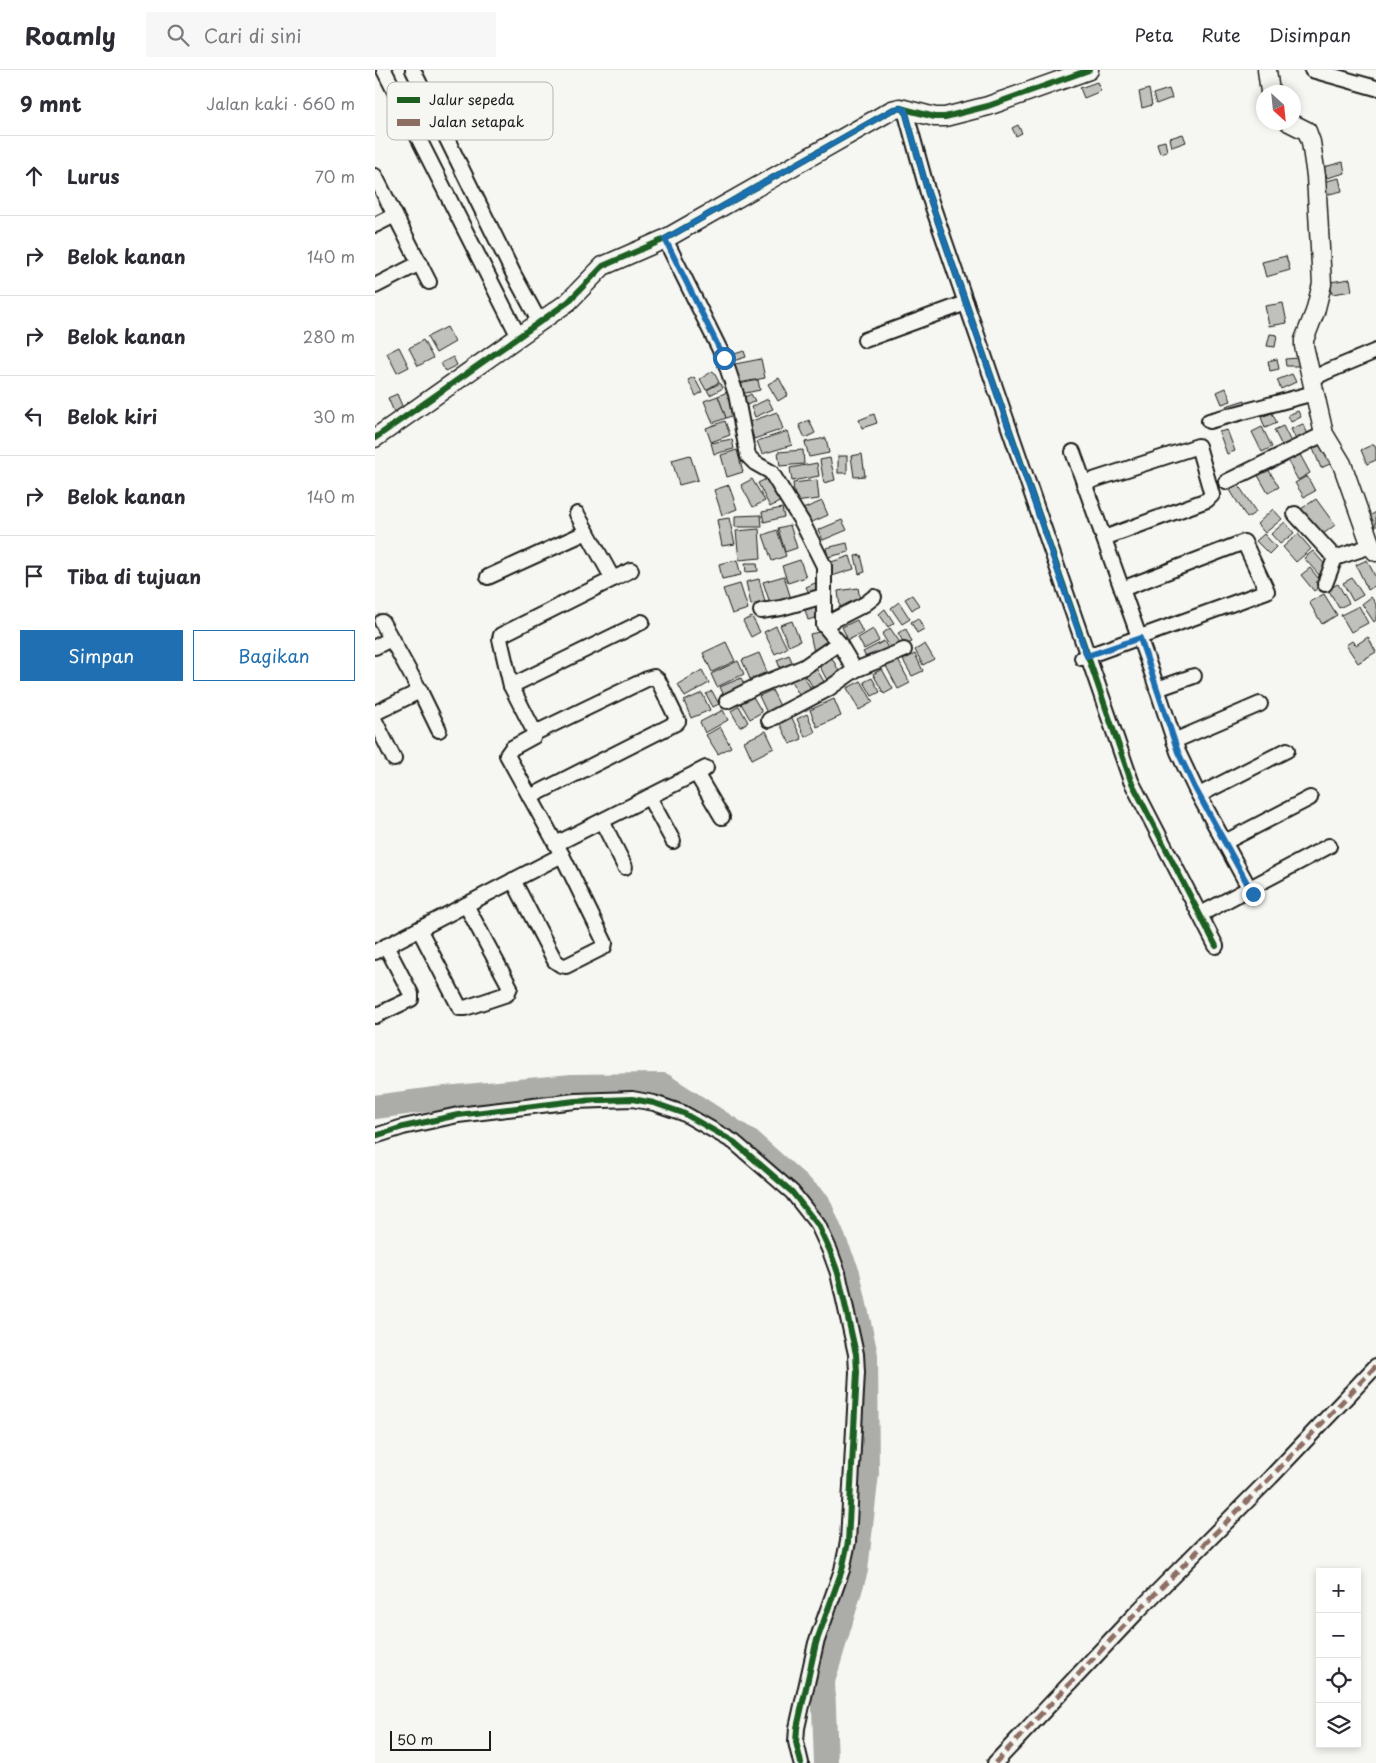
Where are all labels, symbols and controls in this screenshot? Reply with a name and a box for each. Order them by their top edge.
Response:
search box [146,12,496,57]
text: Roamly [25,17,116,53]
icon: search [164,21,192,49]
text: Cari di sini [204,21,302,49]
text: Peta [1134,21,1173,48]
text: Rute [1201,21,1241,48]
text: Disimpan [1269,21,1351,48]
legend [387,82,553,140]
north arrow [1256,85,1301,130]
text: 9 mnt [20,87,82,119]
text: Jalur sepeda [429,89,515,110]
text: Jalan kaki · 660 m [206,91,355,115]
text: Jalan setapak [429,111,525,132]
icon: ahead [20,162,48,190]
text: Lurus [67,162,120,190]
text: 70 m [315,164,355,188]
icon: right [20,242,48,270]
text: Belok kanan [67,242,186,270]
text: 140 m [307,244,355,268]
icon: right [20,322,48,350]
text: Belok kanan [67,322,186,350]
text: 280 m [303,324,355,348]
route start [713,347,736,370]
icon: left [20,402,48,430]
text: Belok kiri [67,402,157,430]
text: 30 m [313,404,355,428]
icon: right [20,482,48,510]
text: Belok kanan [67,482,186,510]
text: 140 m [307,484,355,508]
icon: arrive [20,562,48,590]
text: Tiba di tujuan [67,562,201,590]
button: Simpan [20,630,183,681]
button: Bagikan [193,630,355,681]
route end [1242,883,1265,906]
map controls [1316,1568,1361,1748]
button: + [1316,1568,1361,1613]
button: − [1316,1613,1361,1658]
button: locate [1316,1658,1361,1703]
button: layers [1316,1703,1361,1748]
scale bar [390,1728,491,1751]
text: 50 m [397,1729,433,1750]

